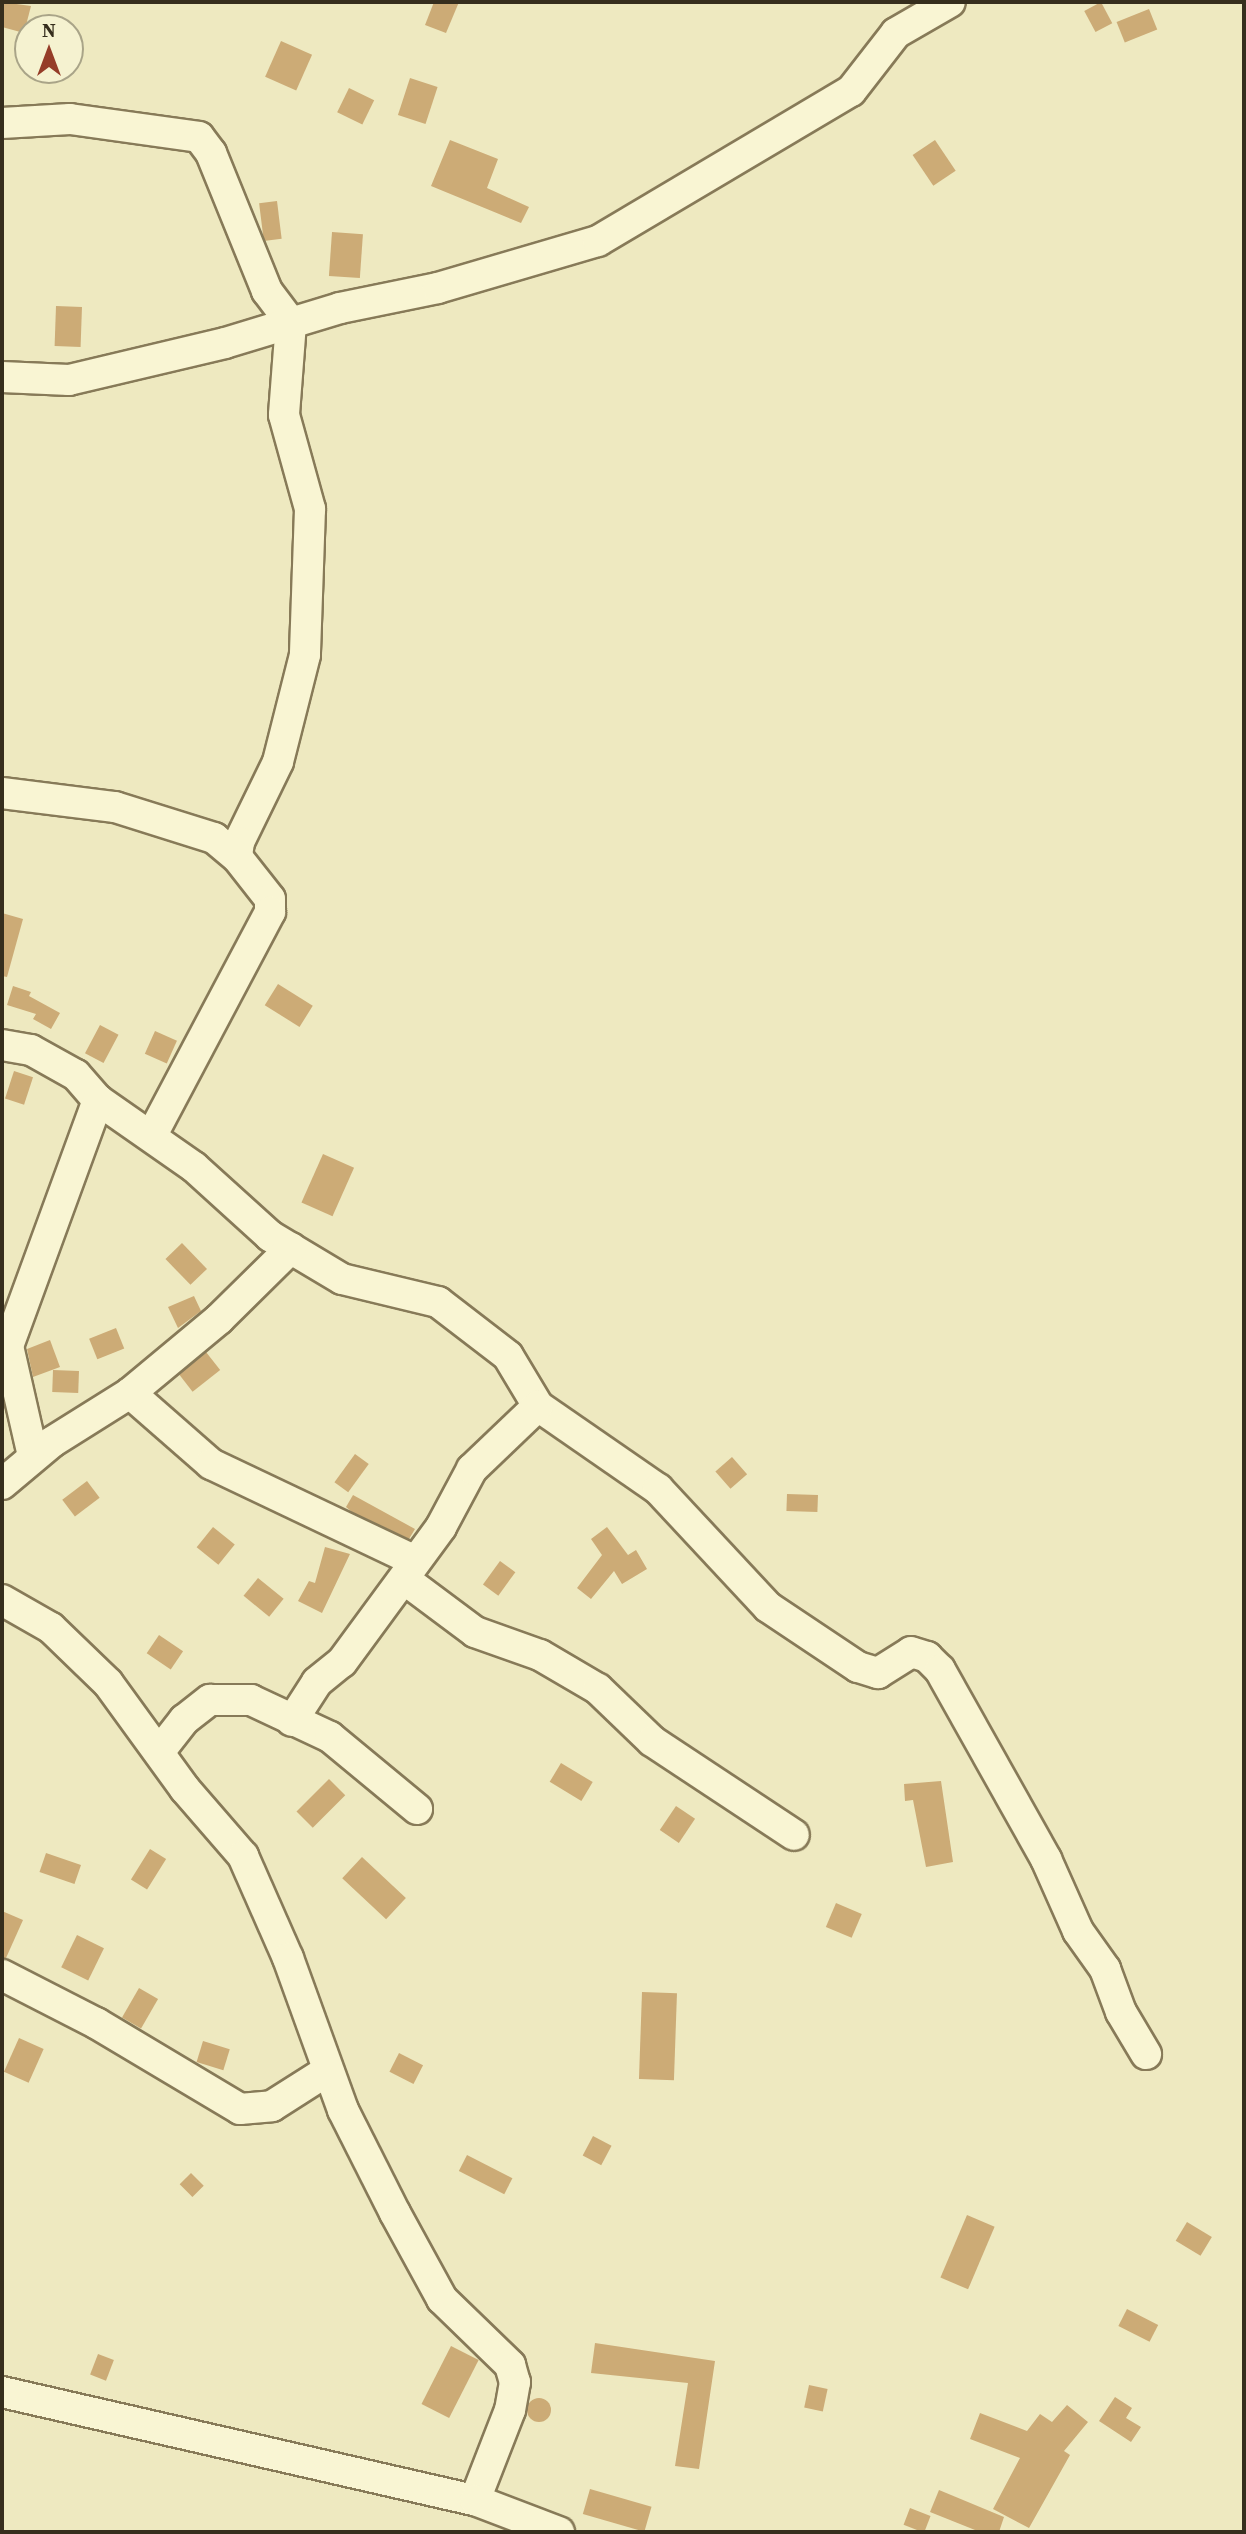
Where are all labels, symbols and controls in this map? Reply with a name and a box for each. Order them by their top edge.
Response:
north arrow [14,14,84,84]
text: N [42,17,56,43]

